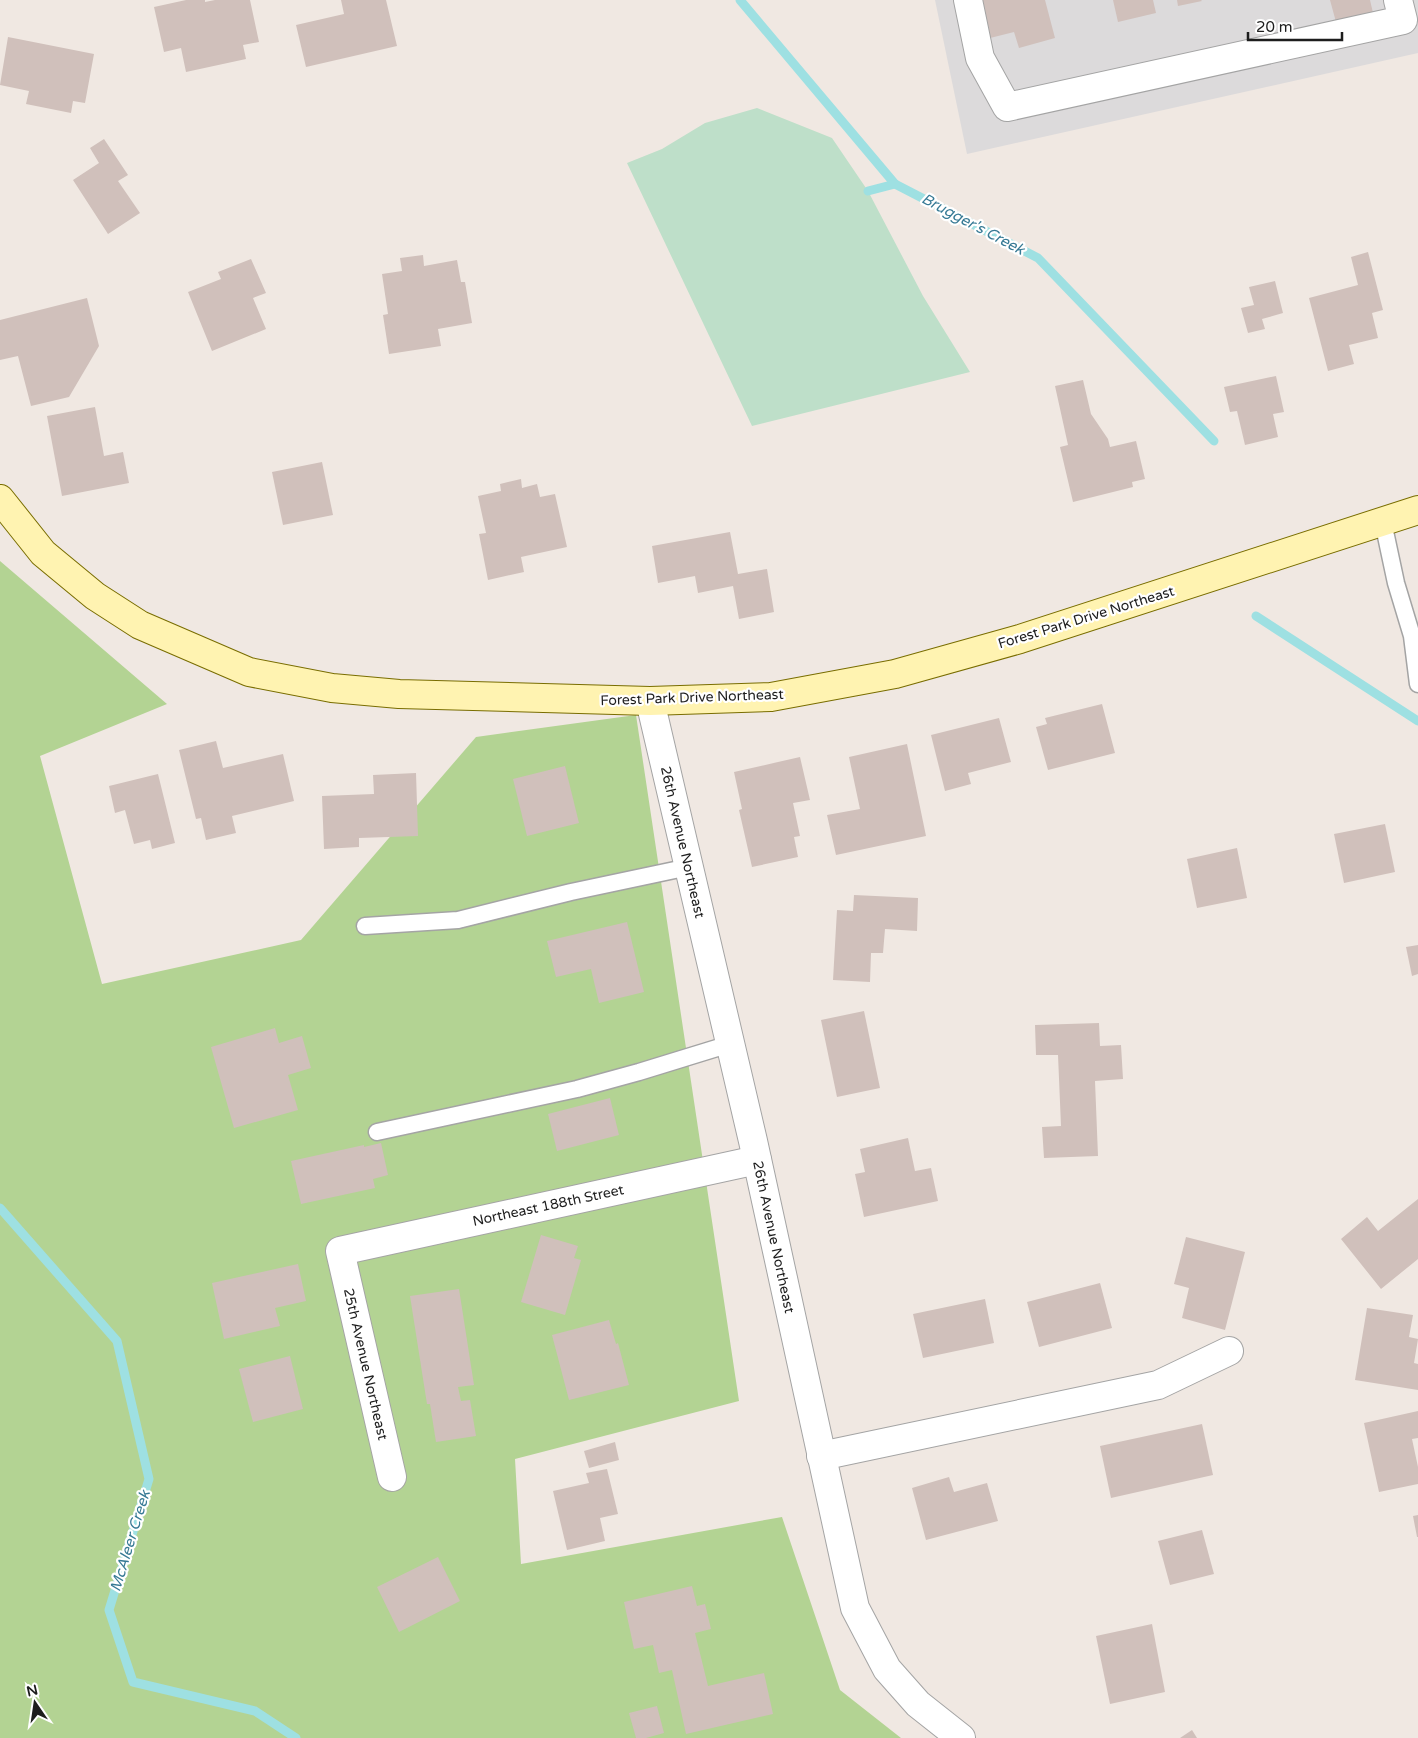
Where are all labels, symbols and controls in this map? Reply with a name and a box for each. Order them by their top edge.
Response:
scale bar [1248,10,1342,42]
text: 20 m [1256,18,1293,36]
water label: Brugger's Creek [919,189,1029,260]
street label: Forest Park Drive Northeast [996,582,1177,652]
street label: Forest Park Drive Northeast [600,686,785,709]
street label: 26th Avenue Northeast [657,764,708,920]
street label: 26th Avenue Northeast [749,1159,798,1316]
street label: Northeast 188th Street [471,1181,626,1230]
street label: 25th Avenue Northeast [340,1286,391,1442]
water label: McAleer Creek [106,1487,154,1594]
north arrow [10,1678,60,1728]
text: N [25,1681,40,1700]

